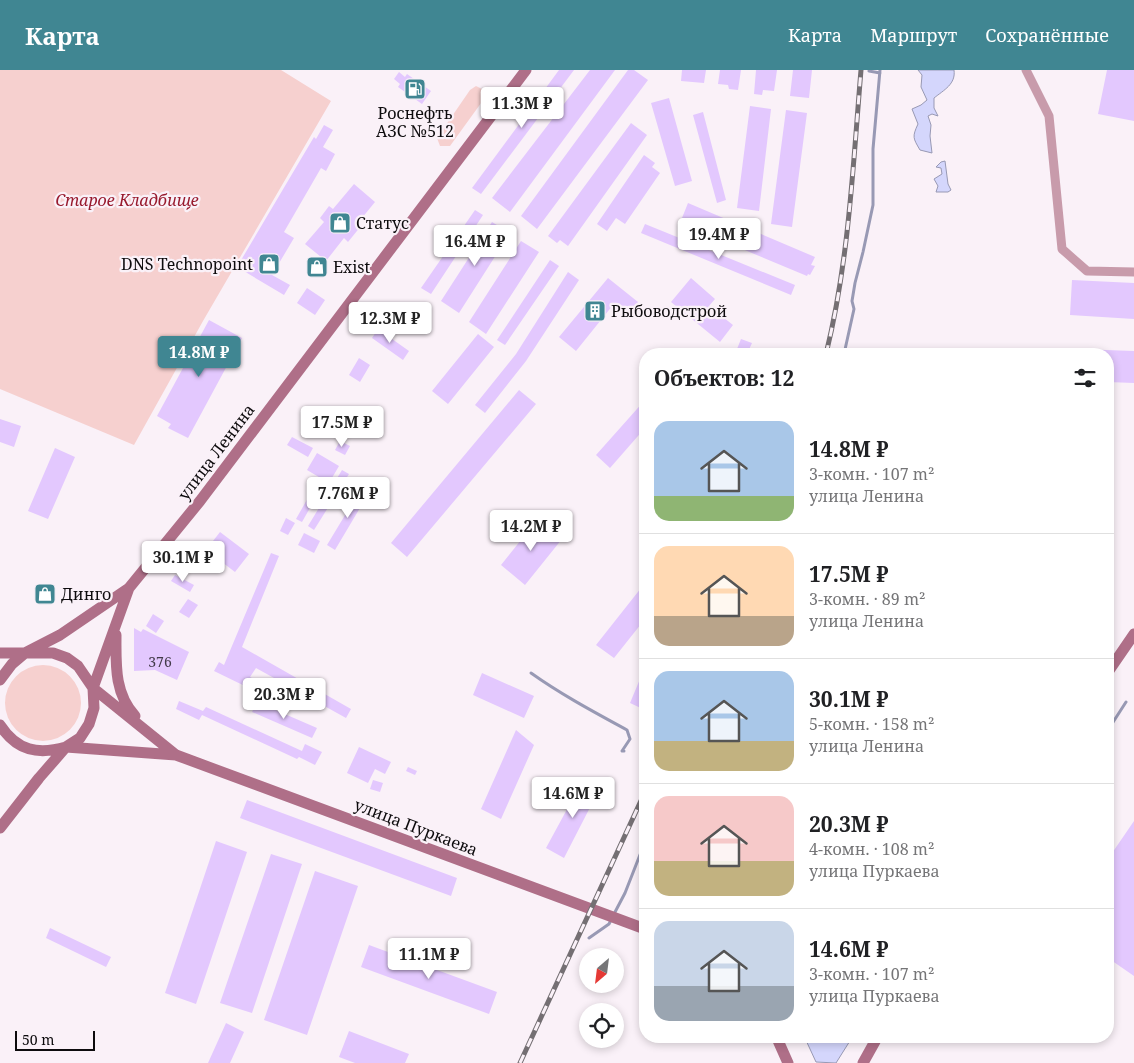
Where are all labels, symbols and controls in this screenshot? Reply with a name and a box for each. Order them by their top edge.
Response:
text: Карта [25,19,100,52]
text: Карта [788,23,842,47]
text: Маршрут [870,23,957,47]
text: Сохранённые [985,23,1109,47]
fuel station icon: Роснефть АЗС №512 [403,77,427,101]
pin: 11.3M ₽ [476,87,568,129]
text: 11.3M ₽ [492,92,552,114]
place label: Роснефть АЗС №512 [376,102,454,142]
park label: Старое Кладбище [55,189,199,211]
shop icon: Статус [328,211,352,235]
place label: Статус [356,212,409,234]
pin: 19.4M ₽ [673,218,765,260]
text: 19.4M ₽ [689,223,749,245]
pin: 16.4M ₽ [429,224,521,267]
text: 16.4M ₽ [445,230,505,252]
shop icon: DNS Technopoint [257,252,281,276]
place label: DNS Technopoint [121,253,253,275]
shop icon: Exist [305,255,329,279]
place label: Exist [333,256,371,278]
building icon: Рыбоводстрой [583,299,607,323]
place label: Рыбоводстрой [611,300,727,322]
pin: 12.3M ₽ [344,302,436,344]
text: 12.3M ₽ [360,307,420,329]
pin: 14.8M ₽ [153,336,245,378]
text: 14.8M ₽ [169,341,229,363]
text: Объектов: 12 [654,364,794,392]
icon: filters [1071,364,1099,392]
street label: улица Ленина [173,399,259,505]
pin: 17.5M ₽ [296,406,388,448]
text: 17.5M ₽ [312,411,372,433]
text: 14.8M ₽ [809,435,889,463]
icon: home [694,441,754,501]
text: 3-комн. · 107 m² [809,463,934,485]
pin: 7.76M ₽ [302,476,394,519]
text: 7.76M ₽ [318,482,378,504]
text: улица Ленина [809,485,924,507]
pin: 14.2M ₽ [485,510,577,552]
text: 14.2M ₽ [501,515,561,537]
pin: 30.1M ₽ [137,540,229,583]
text: 30.1M ₽ [153,546,213,568]
text: 17.5M ₽ [809,560,889,588]
icon: home [694,566,754,626]
shop icon: Динго [33,582,57,606]
place label: Динго [61,583,111,605]
text: 3-комн. · 89 m² [809,588,925,610]
text: улица Ленина [809,610,924,632]
house number: 376 [148,652,172,671]
pin: 20.3M ₽ [238,678,330,720]
text: 20.3M ₽ [254,683,314,705]
text: 30.1M ₽ [809,685,889,713]
icon: home [694,691,754,751]
text: 5-комн. · 158 m² [809,713,934,735]
text: улица Ленина [809,735,924,757]
pin: 14.6M ₽ [527,776,619,819]
text: 14.6M ₽ [543,782,603,804]
street label: улица Пуркаева [351,793,481,861]
text: 20.3M ₽ [809,810,889,838]
icon: home [694,816,754,876]
text: 4-комн. · 108 m² [809,838,934,860]
text: улица Пуркаева [809,860,940,882]
text: 14.6M ₽ [809,935,889,963]
pin: 11.1M ₽ [383,938,475,980]
icon: home [694,941,754,1001]
text: 11.1M ₽ [399,943,459,965]
north arrow [579,948,624,992]
map controls [579,948,624,1048]
text: 3-комн. · 107 m² [809,963,934,985]
text: улица Пуркаева [809,985,940,1007]
button: locate [579,1003,624,1048]
scale bar [15,1028,95,1051]
text: 50 m [22,1030,55,1049]

